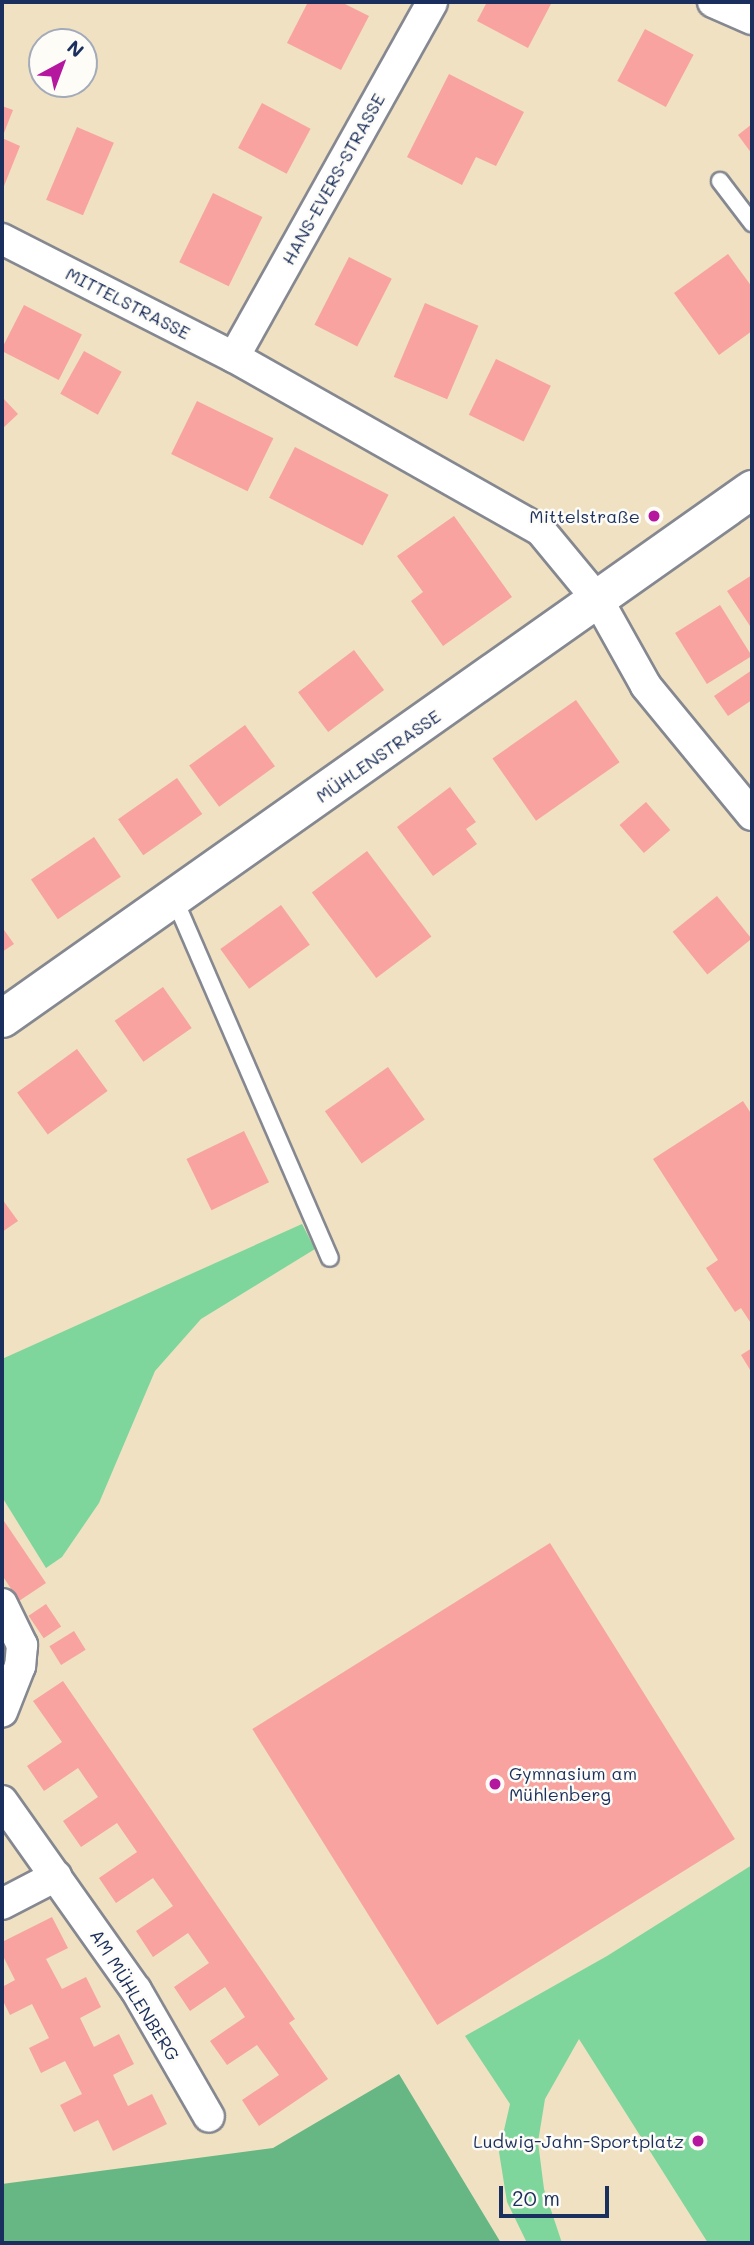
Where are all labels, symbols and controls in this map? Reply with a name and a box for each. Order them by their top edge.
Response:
north arrow [28,28,98,98]
text: N [62,34,89,62]
street label: HANS-EVERS-STRASSE [277,90,389,268]
street label: MITTELSTRASSE [62,262,194,344]
place label: Mittelstraße [529,505,640,527]
marker: Mittelstraße [646,508,662,524]
street label: MÜHLENSTRASSE [312,705,444,807]
place label: Gymnasium am Mühlenberg [509,1763,637,1806]
marker: Gymnasium am Mühlenberg [487,1776,503,1792]
street label: AM MÜHLENBERG [86,1925,184,2065]
place label: Ludwig-Jahn-Sportplatz [473,2130,684,2152]
marker: Ludwig-Jahn-Sportplatz [690,2133,706,2149]
scale bar [502,2172,612,2216]
text: 20 m [512,2184,560,2211]

